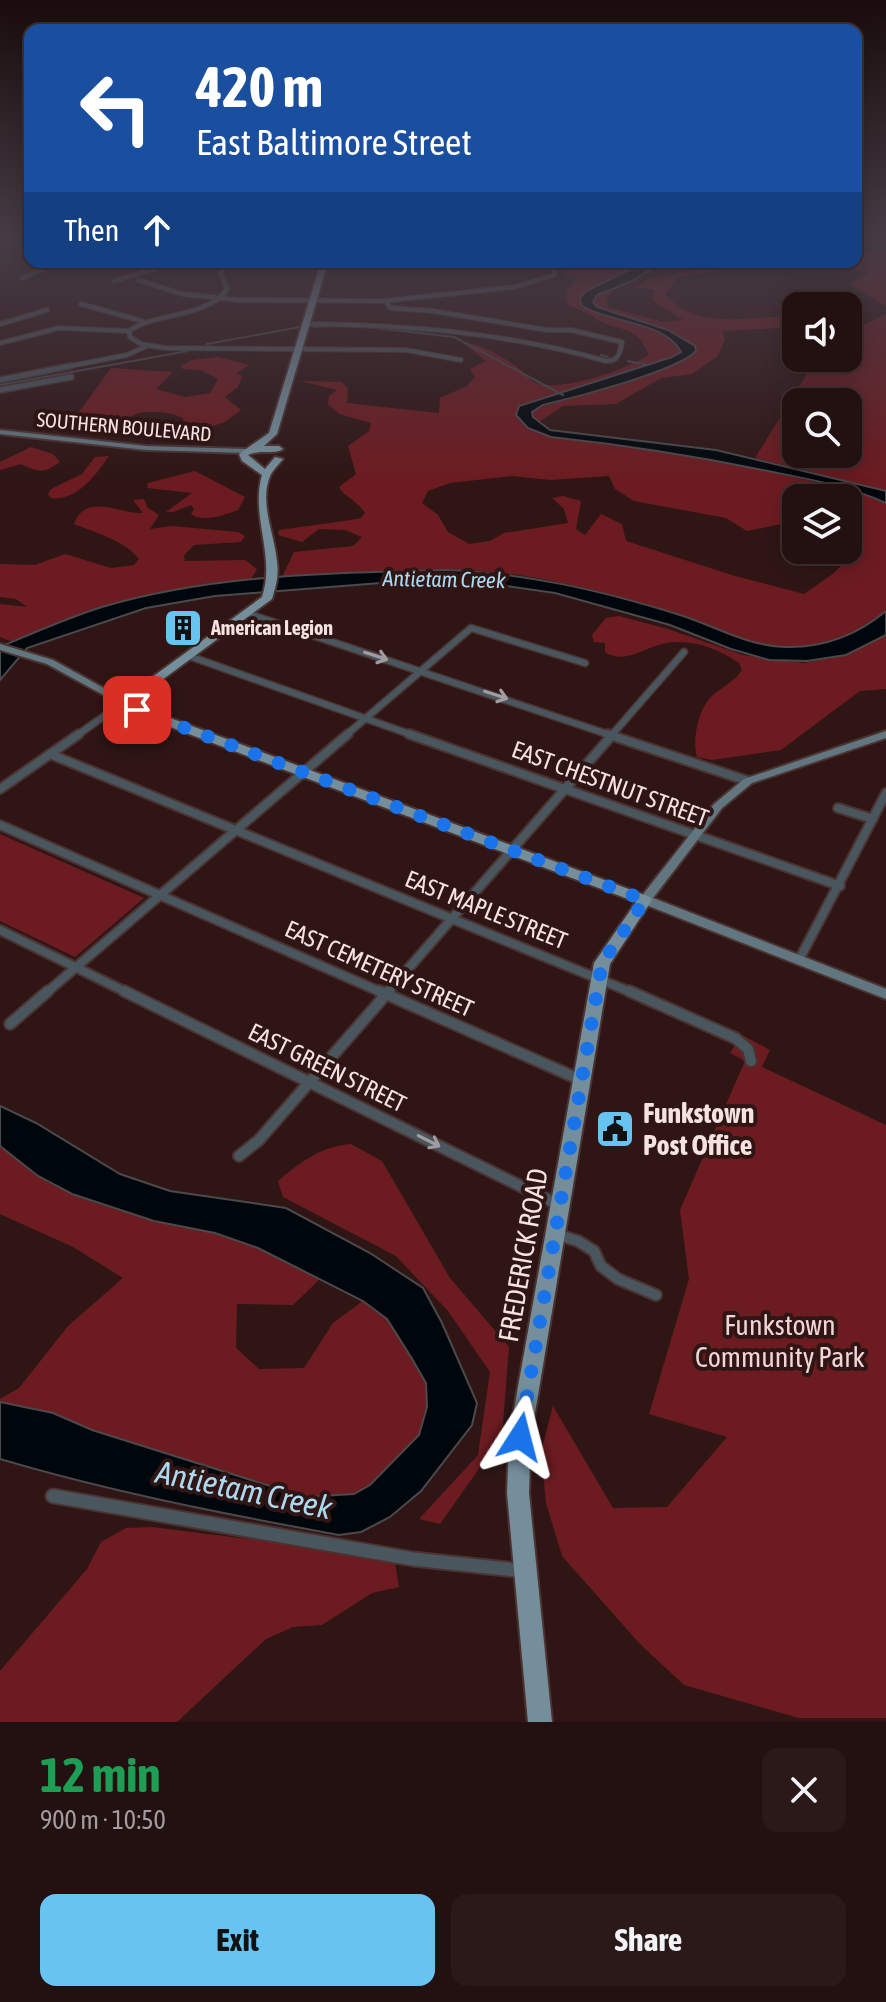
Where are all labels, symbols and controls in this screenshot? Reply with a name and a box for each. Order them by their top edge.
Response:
text: 420 m [196,55,323,119]
icon: left [64,56,168,160]
text: East Baltimore Street [196,121,472,163]
icon: ahead [135,208,179,252]
text: Then [64,213,119,247]
map controls [782,292,862,564]
button: sound [782,292,862,372]
button: search [782,388,862,468]
street label: SOUTHERN BOULEVARD [36,407,212,446]
button: layers [782,484,862,564]
water label: Antietam Creek [381,565,506,593]
building icon: American Legion [162,607,204,649]
place label: American Legion [210,616,333,639]
one-way arrow [363,650,388,665]
pin [103,676,171,744]
icon: arrive [115,688,159,732]
one-way arrow [483,689,508,704]
street label: EAST CHESTNUT STREET [508,735,713,832]
street label: EAST MAPLE STREET [401,865,571,954]
street label: EAST CEMETERY STREET [281,915,478,1022]
street label: EAST GREEN STREET [244,1018,411,1118]
place label: Funkstown Post Office [643,1097,754,1161]
public building icon: Funkstown Post Office [594,1108,636,1150]
one-way arrow [417,1133,441,1149]
street label: FREDERICK ROAD [492,1166,554,1344]
park label: Funkstown Community Park [695,1309,865,1373]
position arrow [478,1395,562,1479]
water label: Antietam Creek [152,1453,336,1526]
text: 12 min [40,1747,161,1802]
button: close [762,1748,846,1832]
text: 900 m · 10:50 [40,1805,166,1835]
button: Exit [40,1894,435,1986]
button: Share [451,1894,846,1986]

